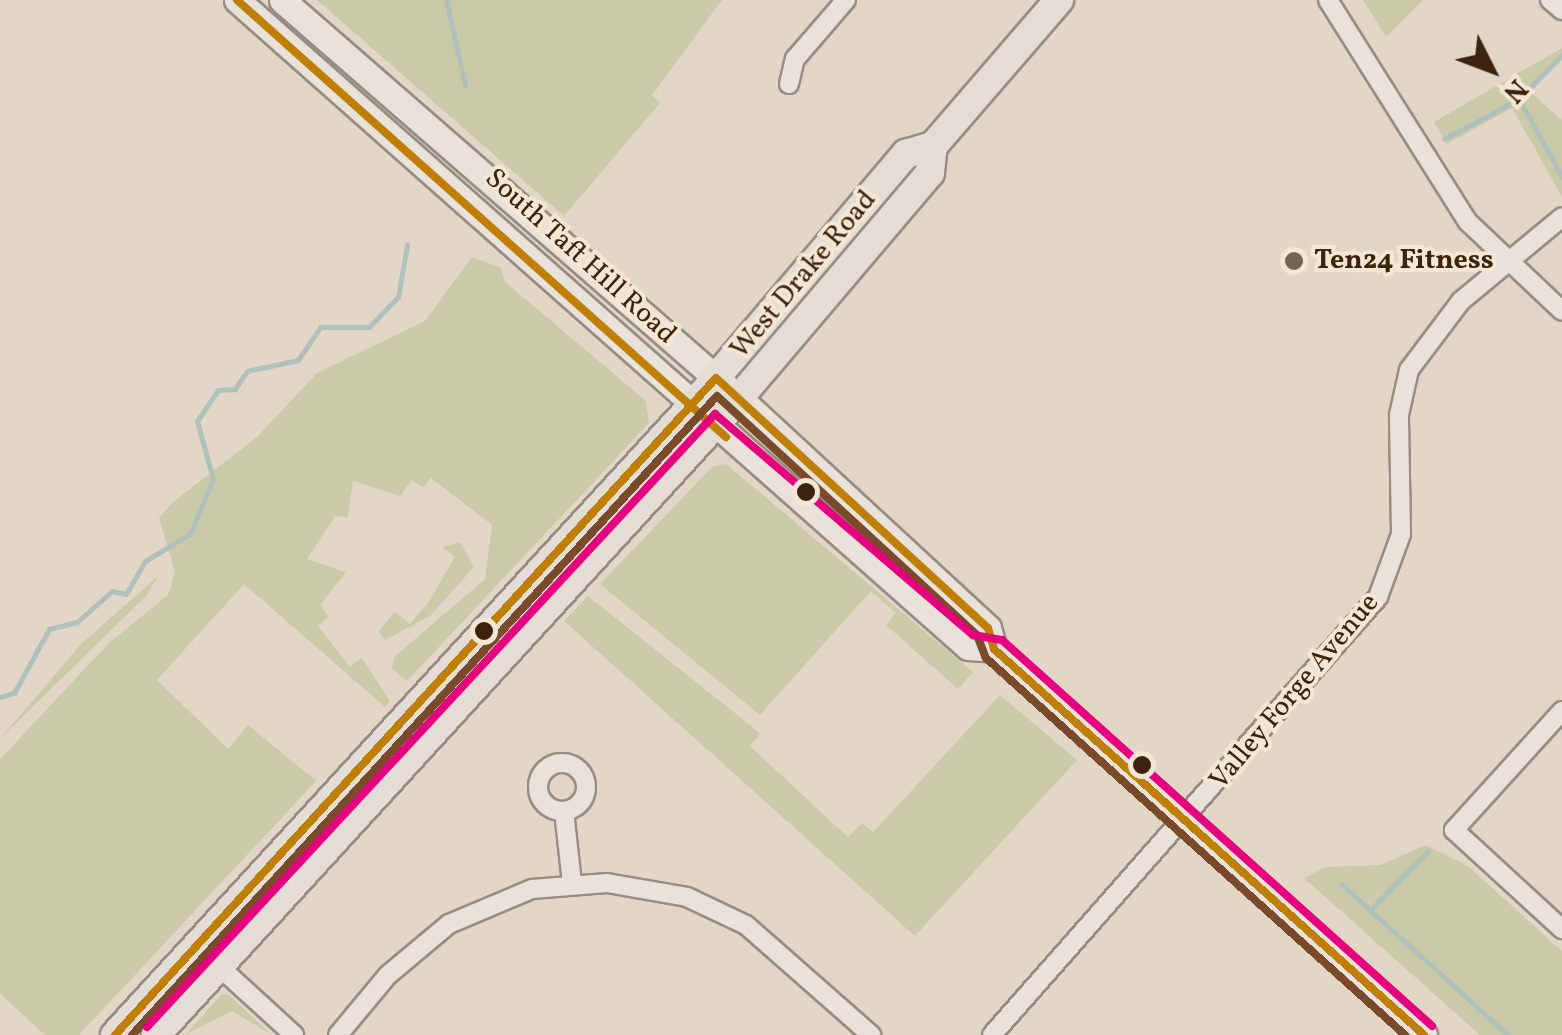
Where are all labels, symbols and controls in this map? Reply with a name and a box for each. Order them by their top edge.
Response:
north arrow [1442,20,1542,120]
text: N [1493,70,1536,111]
street label: South Taft Hill Road [477,162,683,352]
street label: West Drake Road [724,184,884,366]
place label: Ten24 Fitness [1314,244,1494,278]
marker: Ten24 Fitness [1283,250,1305,272]
unlabelled marker [796,482,816,502]
street label: Valley Forge Avenue [1203,587,1387,797]
unlabelled marker [474,621,494,641]
unlabelled marker [1132,755,1152,775]

